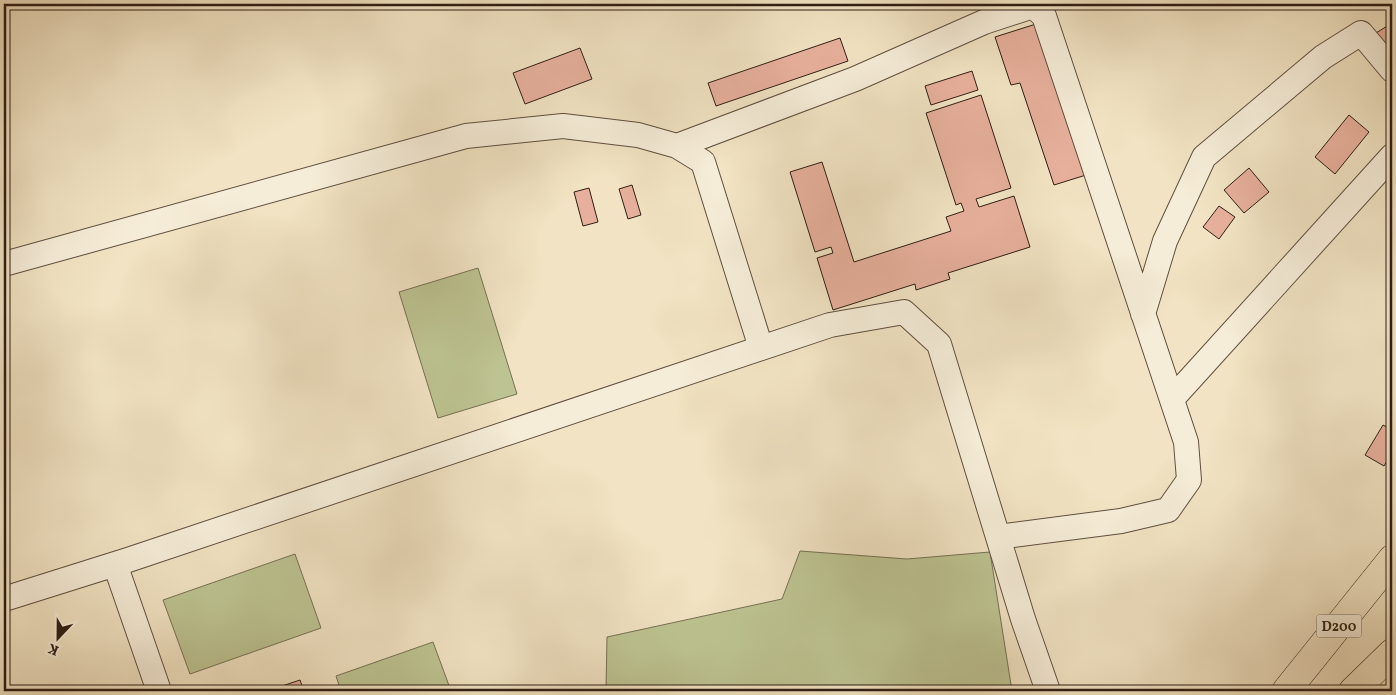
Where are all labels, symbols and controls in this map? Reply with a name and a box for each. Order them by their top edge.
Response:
north arrow [32,612,82,662]
road number: D200 [1316,614,1362,638]
text: K [45,638,62,659]

